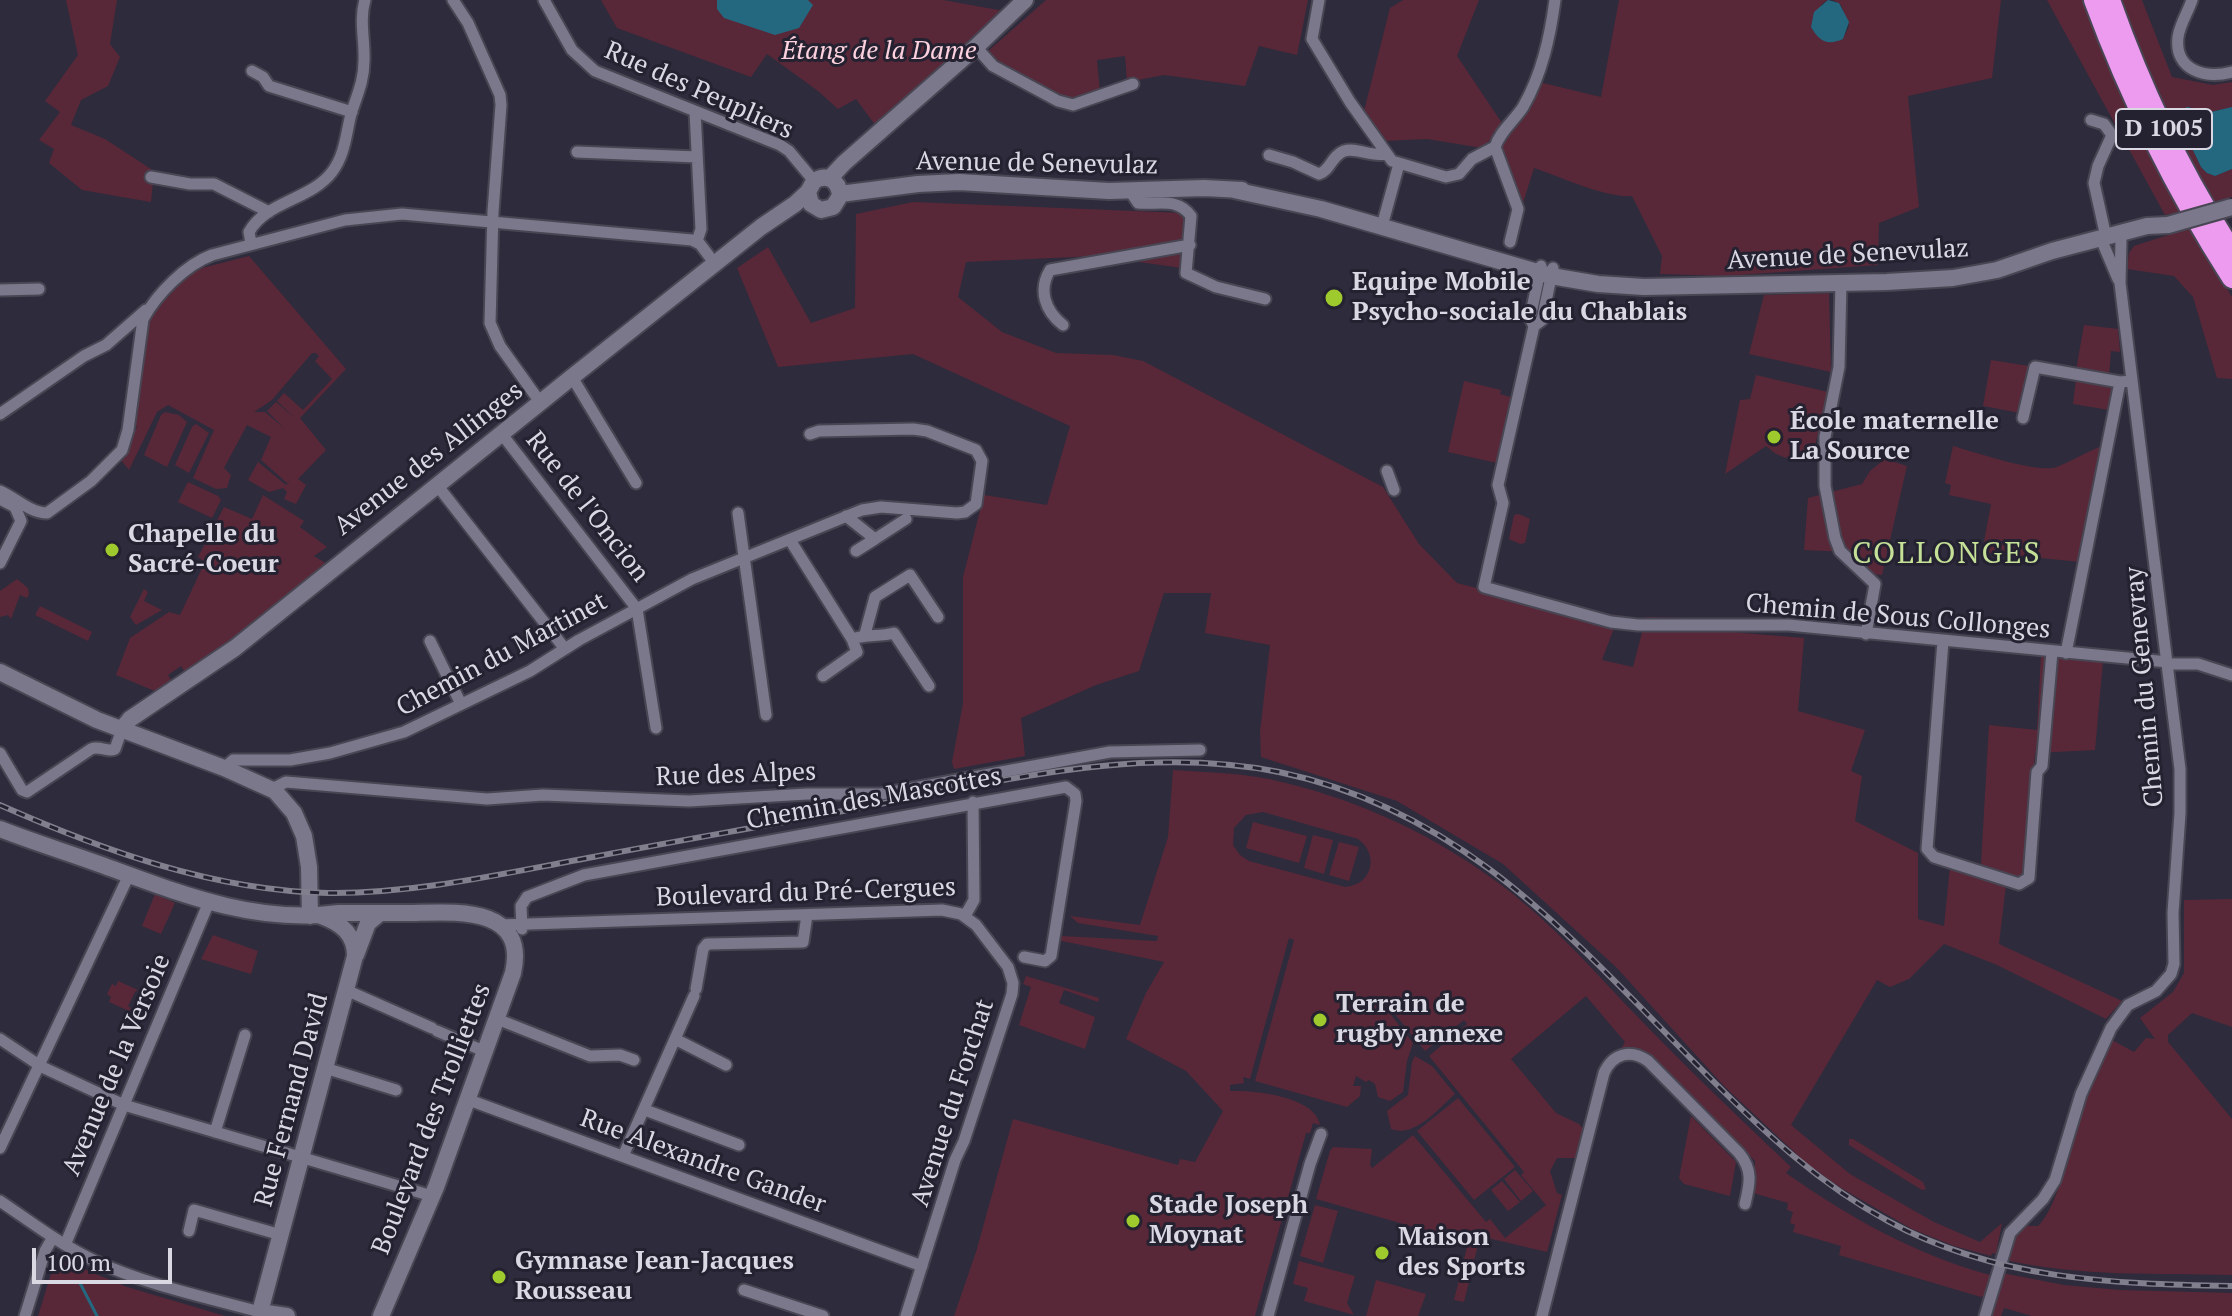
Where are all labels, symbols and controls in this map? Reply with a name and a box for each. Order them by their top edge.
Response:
street label: Rue des Peupliers [600,35,798,147]
park label: Étang de la Dame [781,36,977,68]
road number: D 1005 [2116,109,2212,149]
street label: Avenue de Senevulaz [916,146,1158,182]
street label: Avenue de Senevulaz [1726,233,1970,277]
place label: Equipe Mobile Psycho-sociale du Chablais [1352,267,1687,328]
marker: Equipe Mobile Psycho-sociale du Chablais [1323,287,1345,309]
street label: Avenue des Allinges [328,376,530,542]
place label: École maternelle La Source [1790,406,1999,468]
street label: Rue de l'Oncion [519,426,655,588]
marker: École maternelle La Source [1765,428,1783,446]
place label: Chapelle du Sacré-Coeur [128,519,279,580]
district label: COLLONGES [1852,536,2042,572]
marker: Chapelle du Sacré-Coeur [103,541,121,559]
street label: Chemin du Genevray [2119,565,2171,809]
street label: Chemin du Martinet [391,586,613,724]
street label: Chemin de Sous Collonges [1744,588,2052,646]
street label: Rue des Alpes [655,757,817,793]
street label: Chemin des Mascottes [744,761,1004,837]
street label: Boulevard du Pré-Cergues [655,872,957,914]
street label: Avenue de la Versoie [56,950,178,1180]
street label: Boulevard des Trolliettes [366,979,498,1259]
place label: Terrain de rugby annexe [1336,989,1503,1050]
street label: Rue Fernand David [248,990,336,1210]
street label: Avenue du Forchat [905,996,1001,1210]
marker: Terrain de rugby annexe [1311,1011,1329,1029]
street label: Rue Alexandre Gander [576,1103,830,1221]
place label: Stade Joseph Moynat [1149,1190,1308,1252]
marker: Stade Joseph Moynat [1124,1212,1142,1230]
place label: Maison des Sports [1398,1222,1525,1284]
scale bar [36,1232,176,1282]
marker: Maison des Sports [1373,1244,1391,1262]
text: 100 m [46,1246,111,1278]
place label: Gymnase Jean-Jacques Rousseau [515,1246,794,1308]
marker: Gymnase Jean-Jacques Rousseau [490,1268,508,1286]

